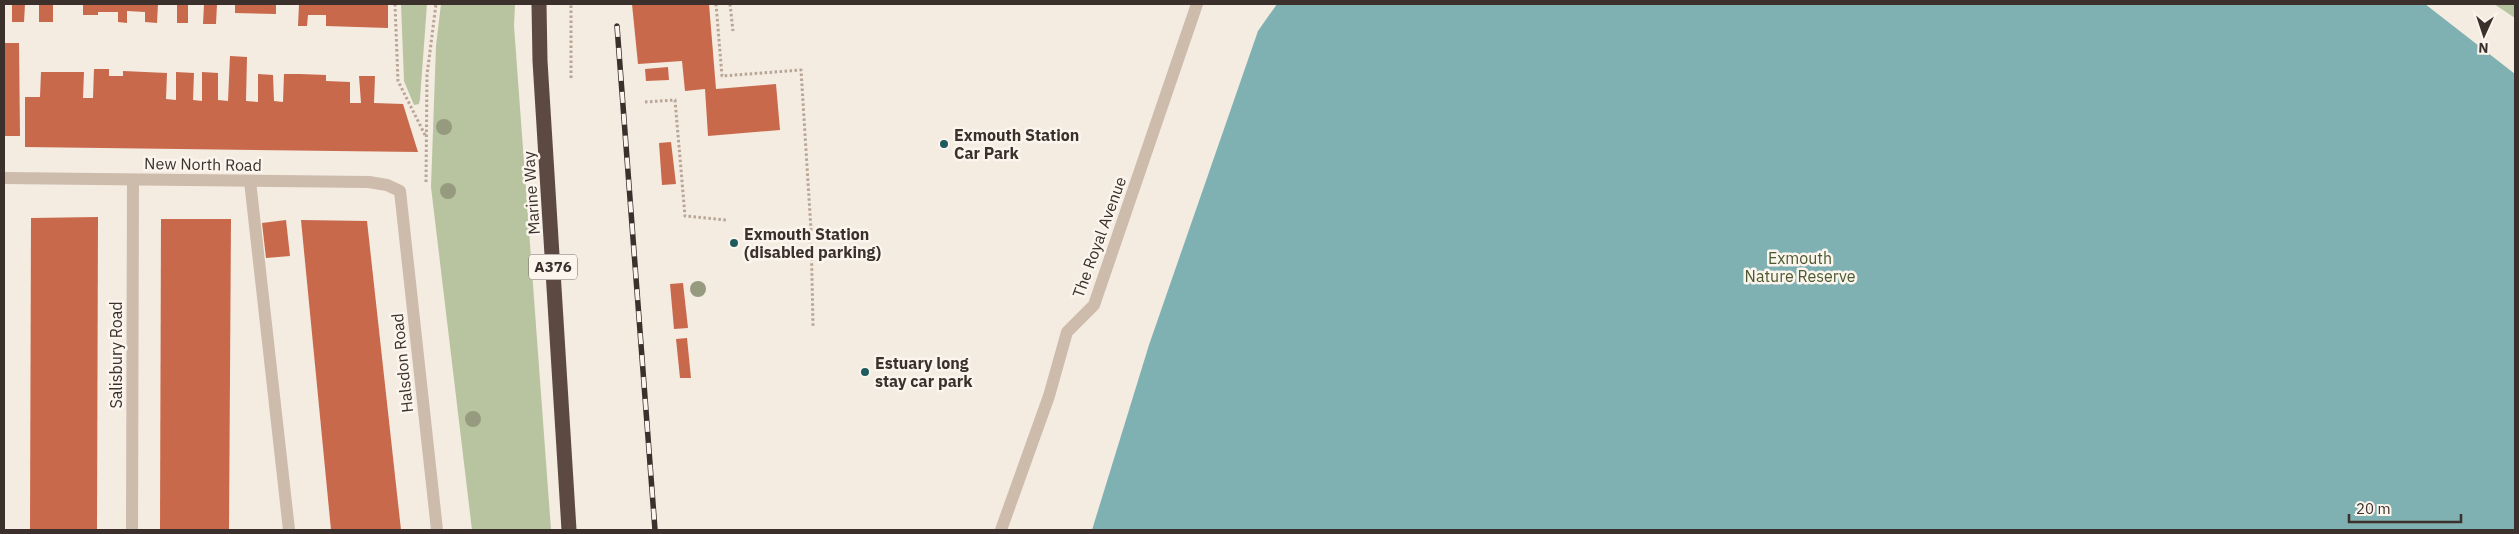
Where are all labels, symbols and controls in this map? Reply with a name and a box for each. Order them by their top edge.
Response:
north arrow [2459,10,2509,60]
text: N [2478,39,2489,57]
place label: Exmouth Station Car Park [954,125,1079,163]
marker: Exmouth Station Car Park [938,138,950,150]
street label: Marine Way [518,151,544,235]
street label: New North Road [144,153,262,175]
street label: The Royal Avenue [1068,173,1130,300]
place label: Exmouth Station (disabled parking) [744,224,881,262]
marker: Exmouth Station (disabled parking) [728,237,740,249]
park label: Exmouth Nature Reserve [1745,248,1856,286]
road number: A376 [529,254,577,280]
street label: Salisbury Road [106,302,126,408]
street label: Halsdon Road [387,312,417,414]
place label: Estuary long stay car park [875,353,973,391]
marker: Estuary long stay car park [859,366,871,378]
scale bar [2349,492,2462,524]
text: 20 m [2356,499,2391,518]

